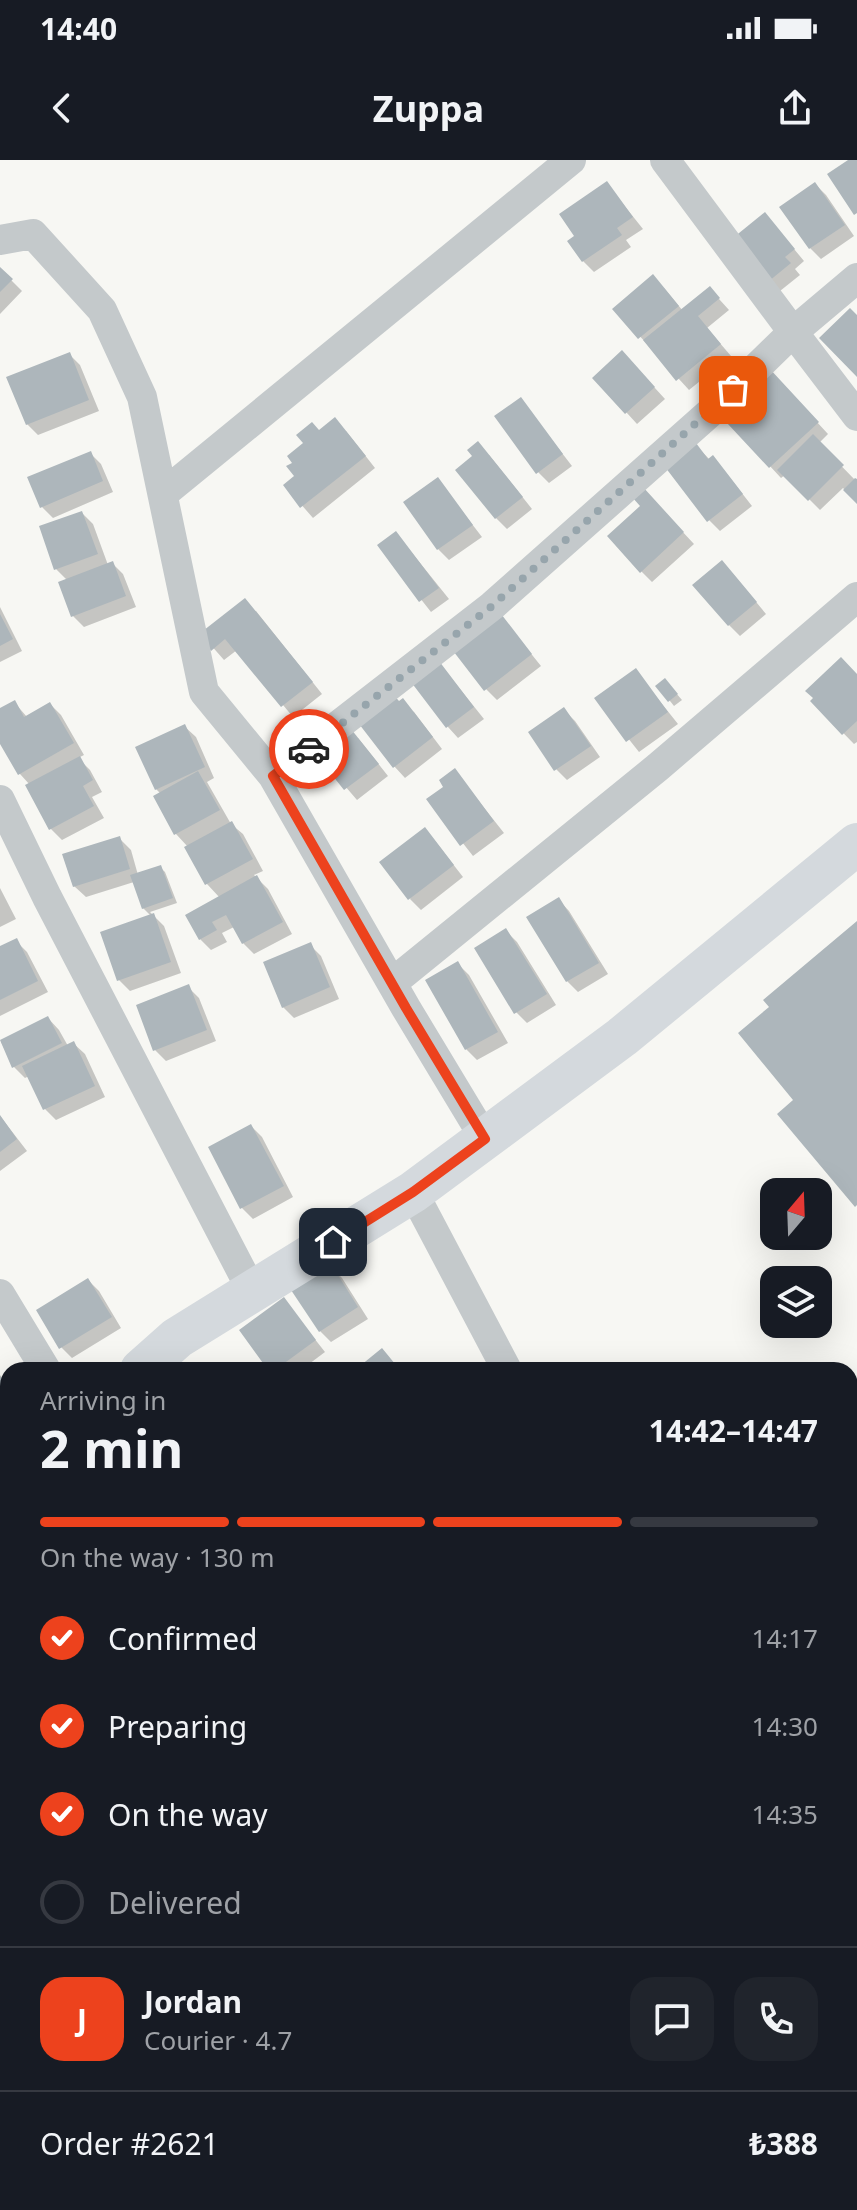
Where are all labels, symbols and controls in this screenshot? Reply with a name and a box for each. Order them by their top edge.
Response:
text: 14:40 [40,8,117,49]
text: Zuppa [373,84,484,133]
icon: back [40,86,84,130]
icon: share [773,86,817,130]
pin [699,356,767,424]
icon: bag [711,368,755,412]
courier [269,709,349,789]
icon: car [287,727,331,771]
north arrow [760,1178,832,1250]
map controls [760,1178,832,1338]
pin [299,1208,367,1276]
icon: home [311,1220,355,1264]
button: layers [760,1266,832,1338]
text: Arriving in [40,1382,166,1418]
text: 14:42–14:47 [649,1410,818,1451]
text: 2 min [40,1412,183,1483]
text: On the way · 130 m [40,1539,274,1575]
icon: check [40,1616,84,1660]
text: Confirmed [108,1618,258,1659]
text: 14:17 [752,1620,818,1656]
icon: check [40,1704,84,1748]
text: Preparing [108,1706,247,1747]
text: 14:30 [752,1708,818,1744]
icon: check [40,1792,84,1836]
text: On the way [108,1794,268,1835]
text: 14:35 [752,1796,818,1832]
text: Delivered [108,1882,242,1923]
button: chat [630,1977,714,2061]
button: phone [734,1977,818,2061]
text: Jordan [144,1981,242,2022]
text: J [77,1999,87,2040]
text: Courier · 4.7 [144,2022,292,2058]
text: Order #2621 [40,2123,219,2164]
text: ₺388 [749,2123,818,2164]

